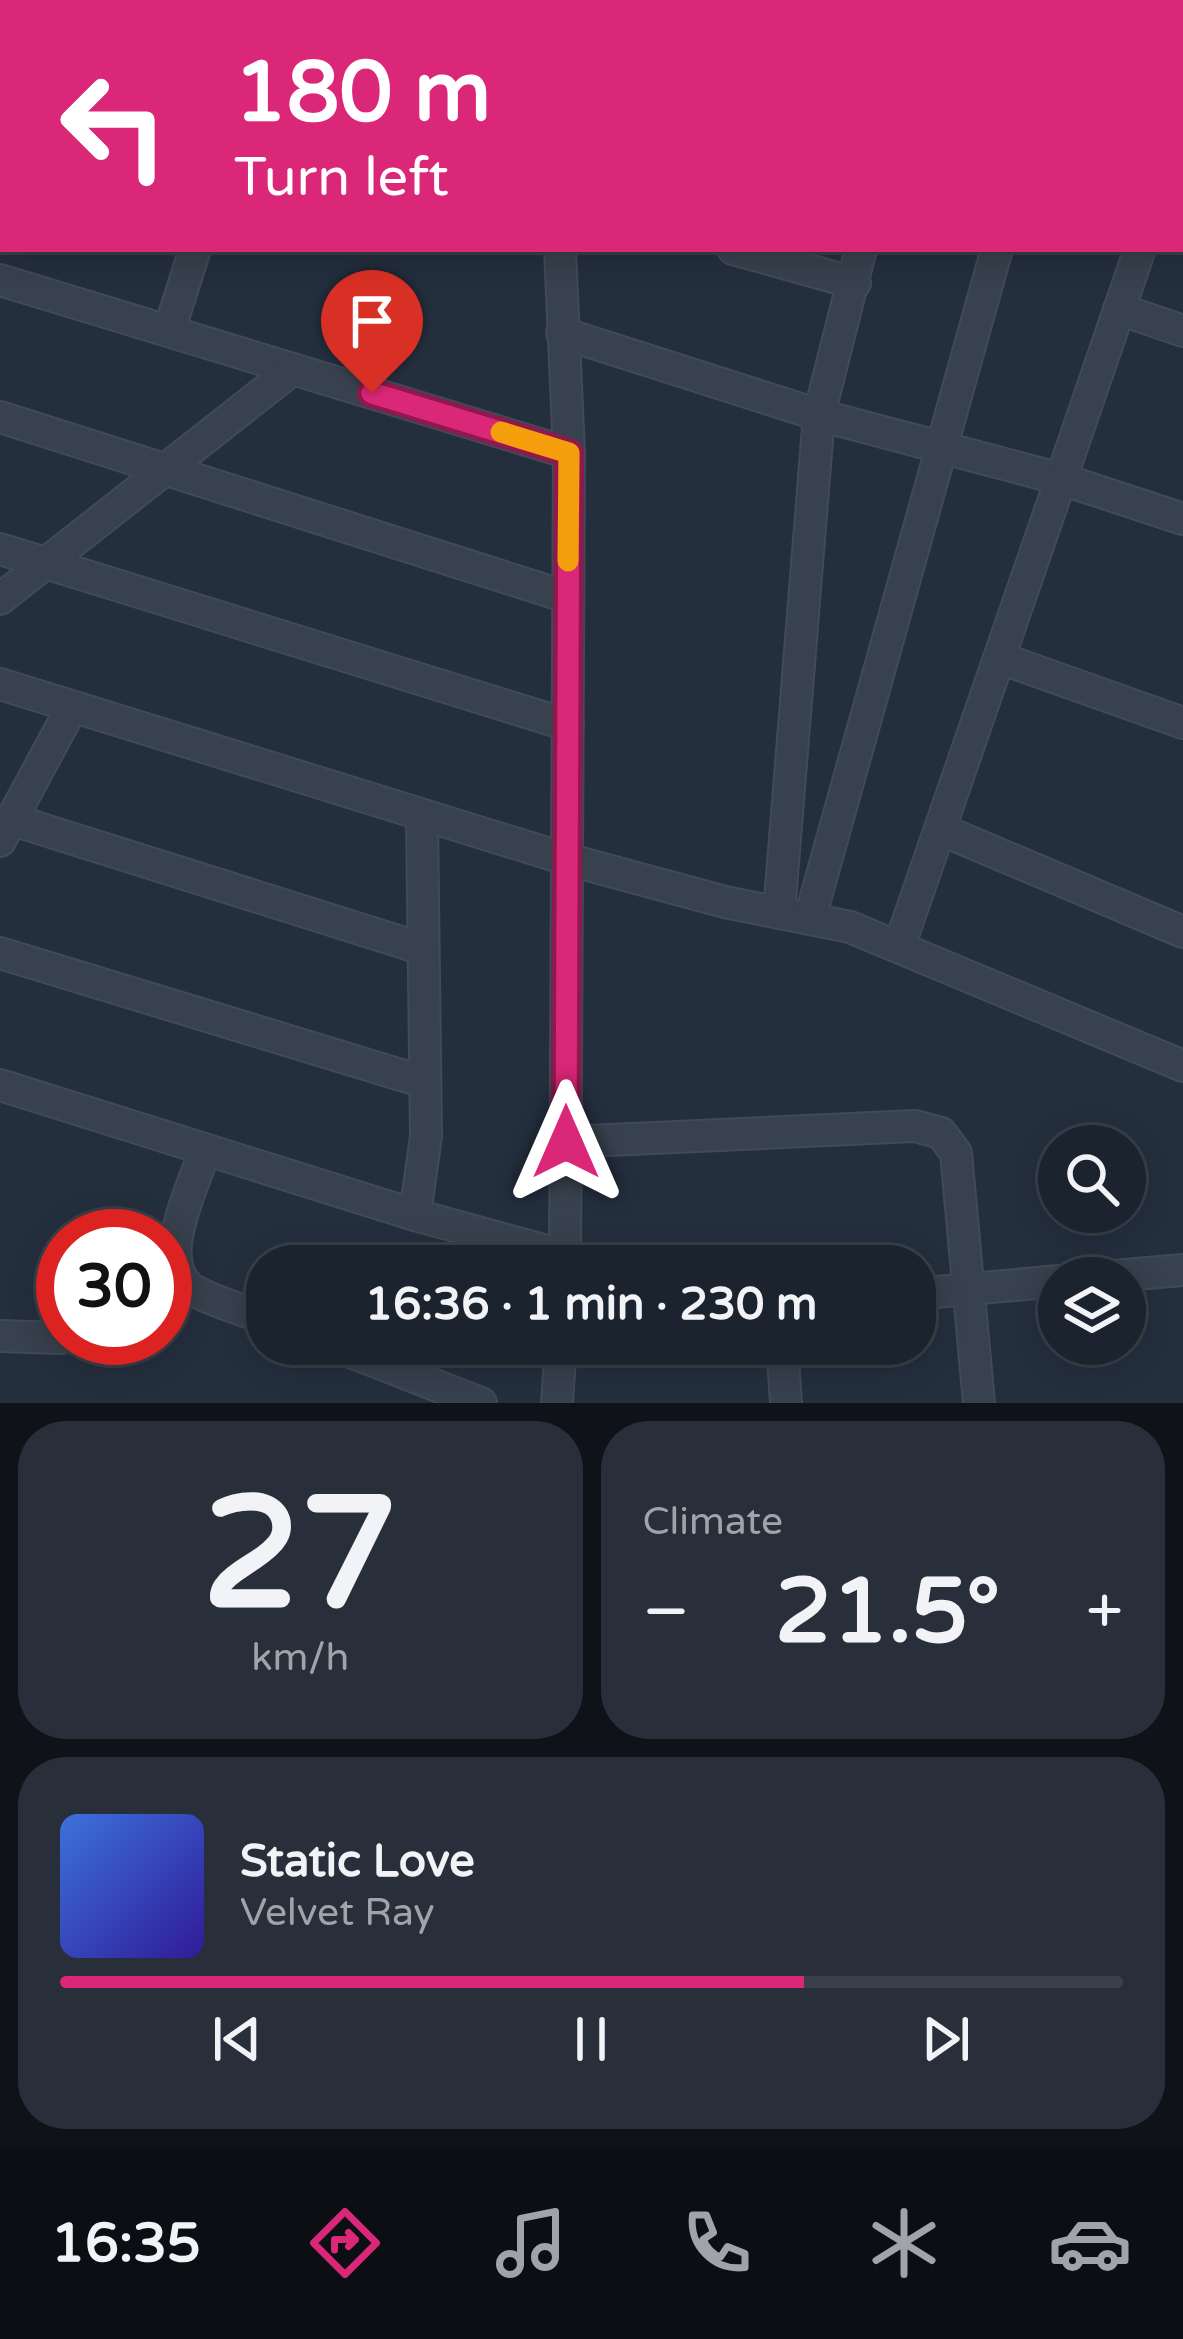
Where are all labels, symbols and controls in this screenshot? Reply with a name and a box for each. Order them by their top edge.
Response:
text: 180 m [234,43,491,144]
icon: left [36,48,192,204]
text: Turn left [234,145,449,210]
pin [321,270,423,393]
icon: arrive [339,288,405,354]
position arrow [503,1079,629,1205]
map controls [1038,1125,1146,1365]
button: search [1038,1125,1146,1233]
speed limit sign: 30 [36,1209,192,1365]
button: layers [1038,1257,1146,1365]
text: 16:36 · 1 min · 230 m [365,1278,817,1332]
text: 27 [202,1462,398,1650]
text: Climate [643,1498,783,1545]
text: 21.5° [775,1558,1000,1667]
text: − [643,1572,690,1652]
text: + [1086,1572,1123,1652]
text: km/h [251,1634,349,1681]
text: Static Love [240,1835,475,1889]
text: Velvet Ray [240,1889,435,1936]
icon: previous [204,2006,270,2072]
icon: pause [558,2006,624,2072]
icon: next [913,2006,979,2072]
icon: directions [303,2201,387,2285]
icon: music [489,2201,573,2285]
icon: phone [675,2201,759,2285]
icon: climate [862,2201,946,2285]
icon: car [1048,2201,1132,2285]
text: 16:35 [51,2211,201,2276]

